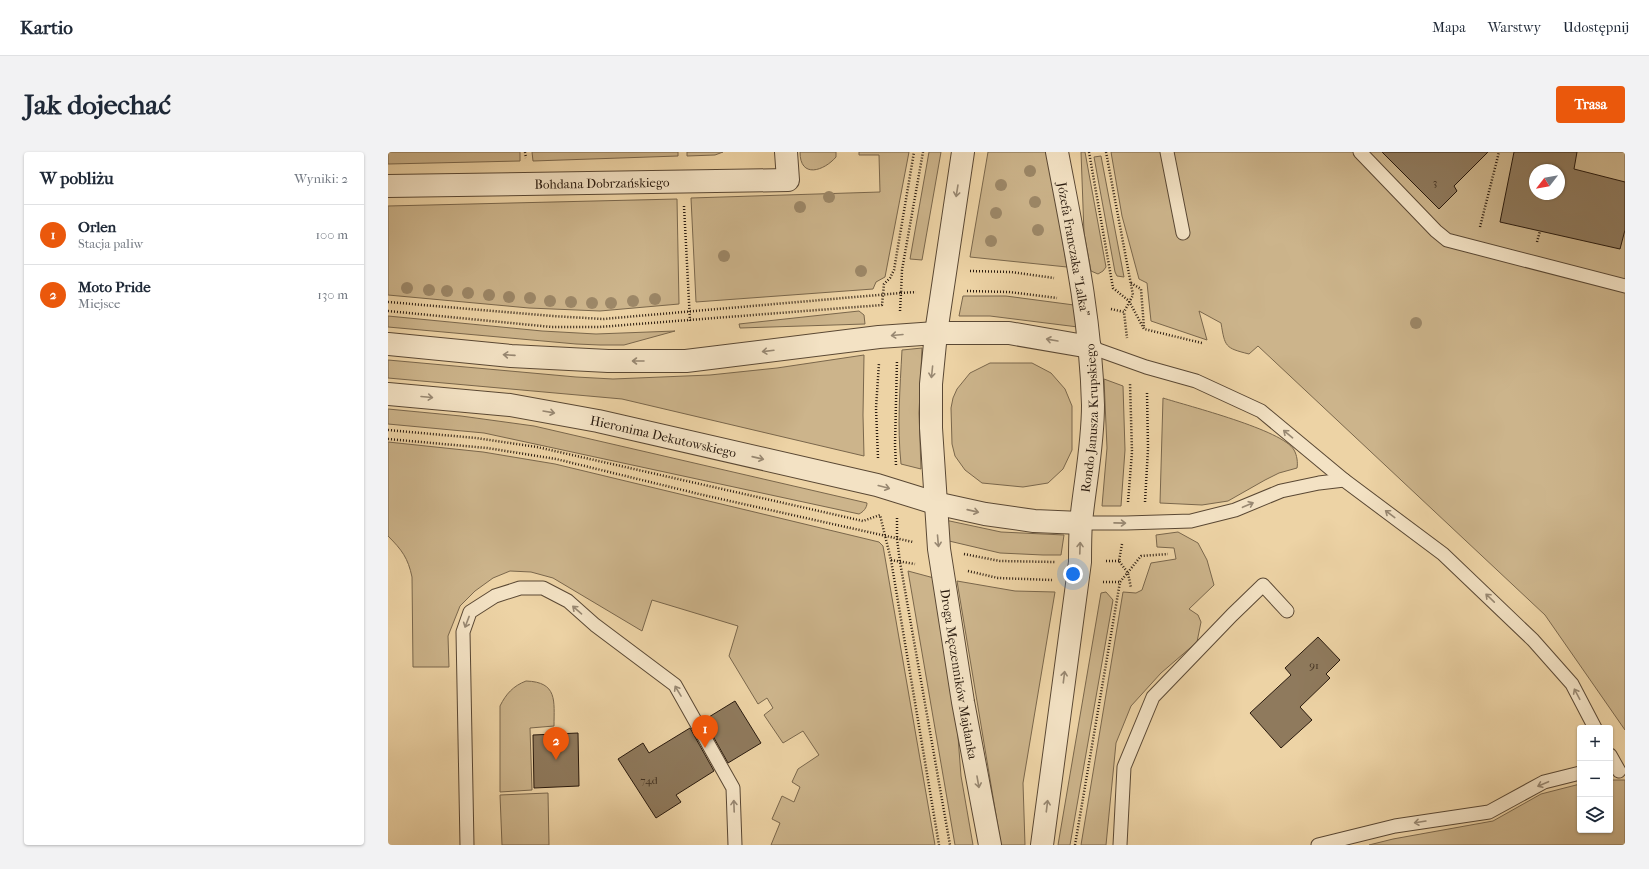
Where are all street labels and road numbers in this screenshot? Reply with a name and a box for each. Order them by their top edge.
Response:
street label: Bohdana Dobrzańskiego [534,175,670,192]
street label: Józefa Franczaka "Lalka" [1054,180,1093,317]
street label: Rondo Janusza Krupskiego [1078,343,1101,493]
street label: Hieronima Dekutowskiego [589,413,738,461]
street label: Droga Męczenników Majdanka [937,588,981,761]

